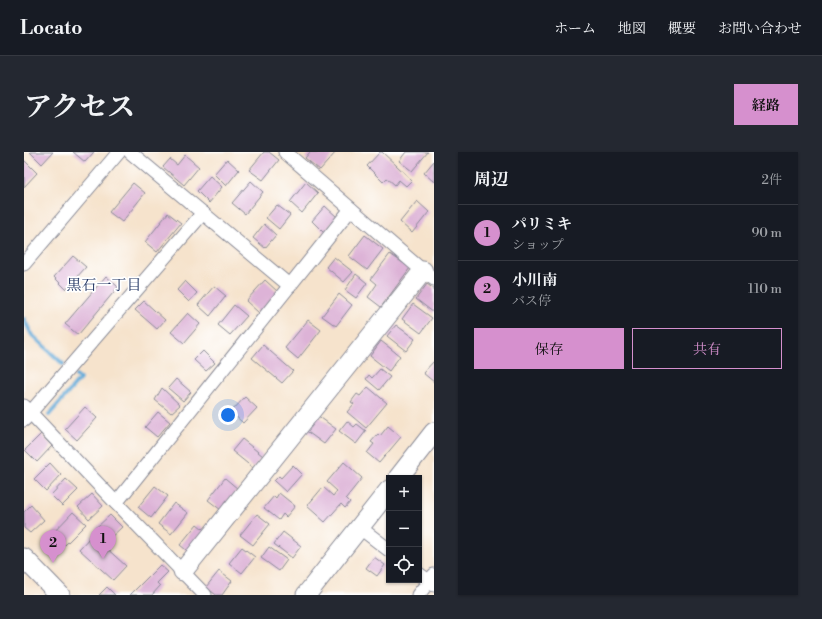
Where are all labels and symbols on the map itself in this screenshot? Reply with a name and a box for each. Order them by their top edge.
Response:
district label: 黒石一丁目 [66,276,142,295]
your location [218,405,238,425]
pin: 1 [90,526,116,559]
pin: 2 [40,530,66,563]

